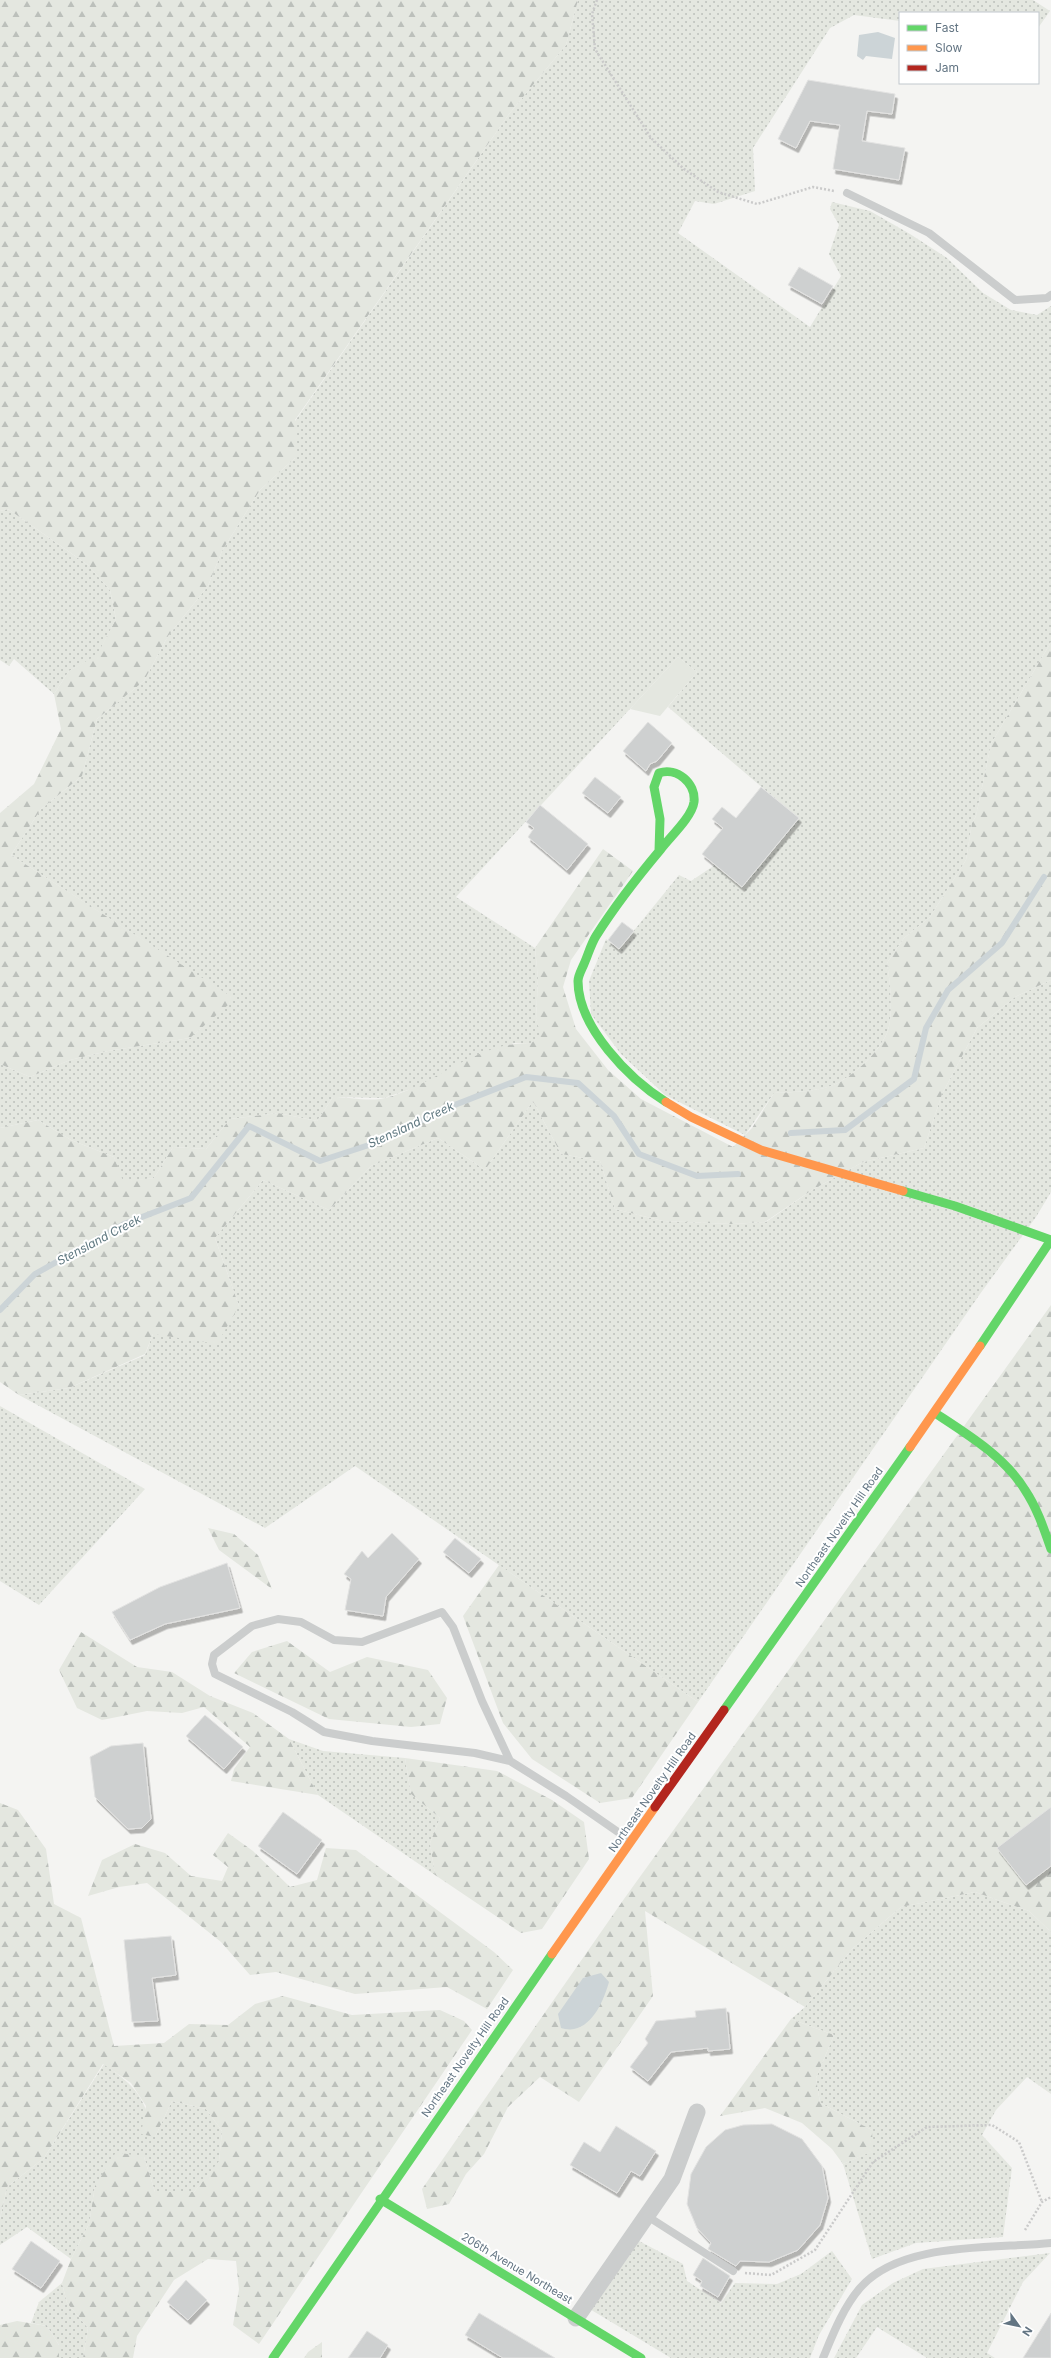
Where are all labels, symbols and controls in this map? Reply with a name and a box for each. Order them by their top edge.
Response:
legend [899,12,1039,84]
text: Fast [935,20,959,35]
text: Slow [935,40,963,55]
text: Jam [935,60,959,75]
water label: Stensland Creek [365,1098,457,1151]
water label: Stensland Creek [54,1211,144,1268]
street label: Northeast Novelty Hill Road [792,1464,886,1590]
street label: Northeast Novelty Hill Road [605,1729,699,1855]
street label: Northeast Novelty Hill Road [418,1994,512,2120]
street label: 206th Avenue Northeast [459,2229,575,2307]
north arrow [999,2306,1039,2346]
text: N [1019,2324,1036,2339]

